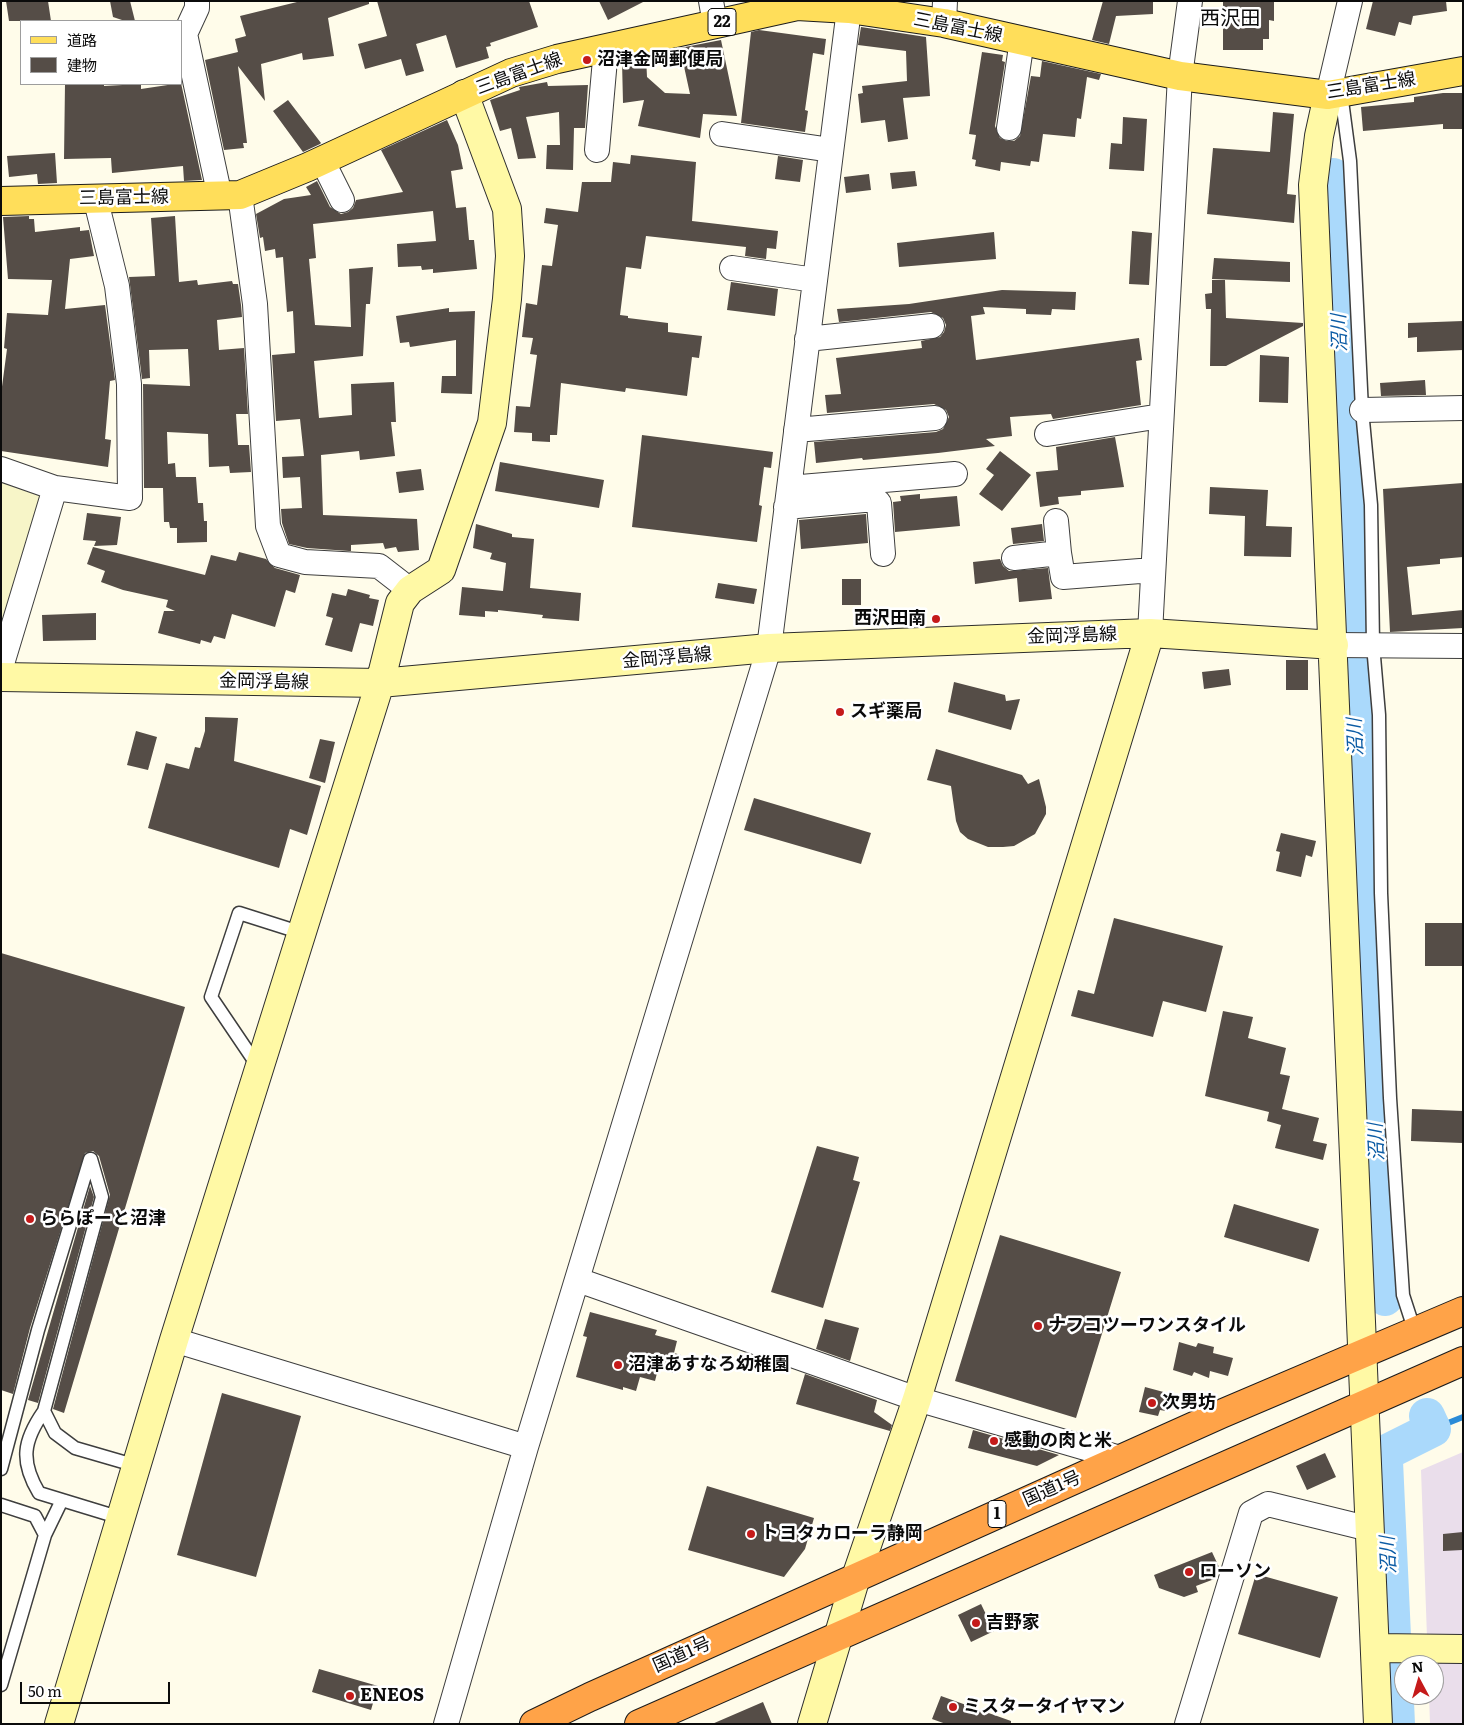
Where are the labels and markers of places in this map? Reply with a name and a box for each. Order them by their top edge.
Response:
place label: 沼津金岡郵便局 [597,49,723,71]
marker: 沼津金岡郵便局 [581,54,593,66]
place label: 西沢田南 [854,608,926,630]
marker: 西沢田南 [930,613,942,625]
place label: スギ薬局 [850,701,922,723]
marker: スギ薬局 [834,706,846,718]
place label: ららぽーと沼津 [40,1208,166,1230]
marker: ららぽーと沼津 [24,1213,36,1225]
place label: ナフコツーワンスタイル [1048,1315,1246,1337]
marker: ナフコツーワンスタイル [1032,1320,1044,1332]
place label: 沼津あすなろ幼稚園 [628,1354,790,1376]
marker: 沼津あすなろ幼稚園 [612,1359,624,1371]
place label: 次男坊 [1162,1392,1216,1414]
marker: 次男坊 [1146,1397,1158,1409]
place label: 感動の肉と米 [1004,1430,1112,1452]
marker: 感動の肉と米 [988,1435,1000,1447]
place label: トヨタカローラ静岡 [761,1523,923,1545]
marker: トヨタカローラ静岡 [745,1528,757,1540]
place label: ローソン [1199,1561,1271,1583]
marker: ローソン [1183,1566,1195,1578]
place label: 吉野家 [986,1612,1040,1634]
marker: 吉野家 [970,1617,982,1629]
place label: ENEOS [360,1685,424,1707]
marker: ENEOS [344,1690,356,1702]
place label: ミスタータイヤマン [963,1696,1125,1718]
marker: ミスタータイヤマン [947,1701,959,1713]

